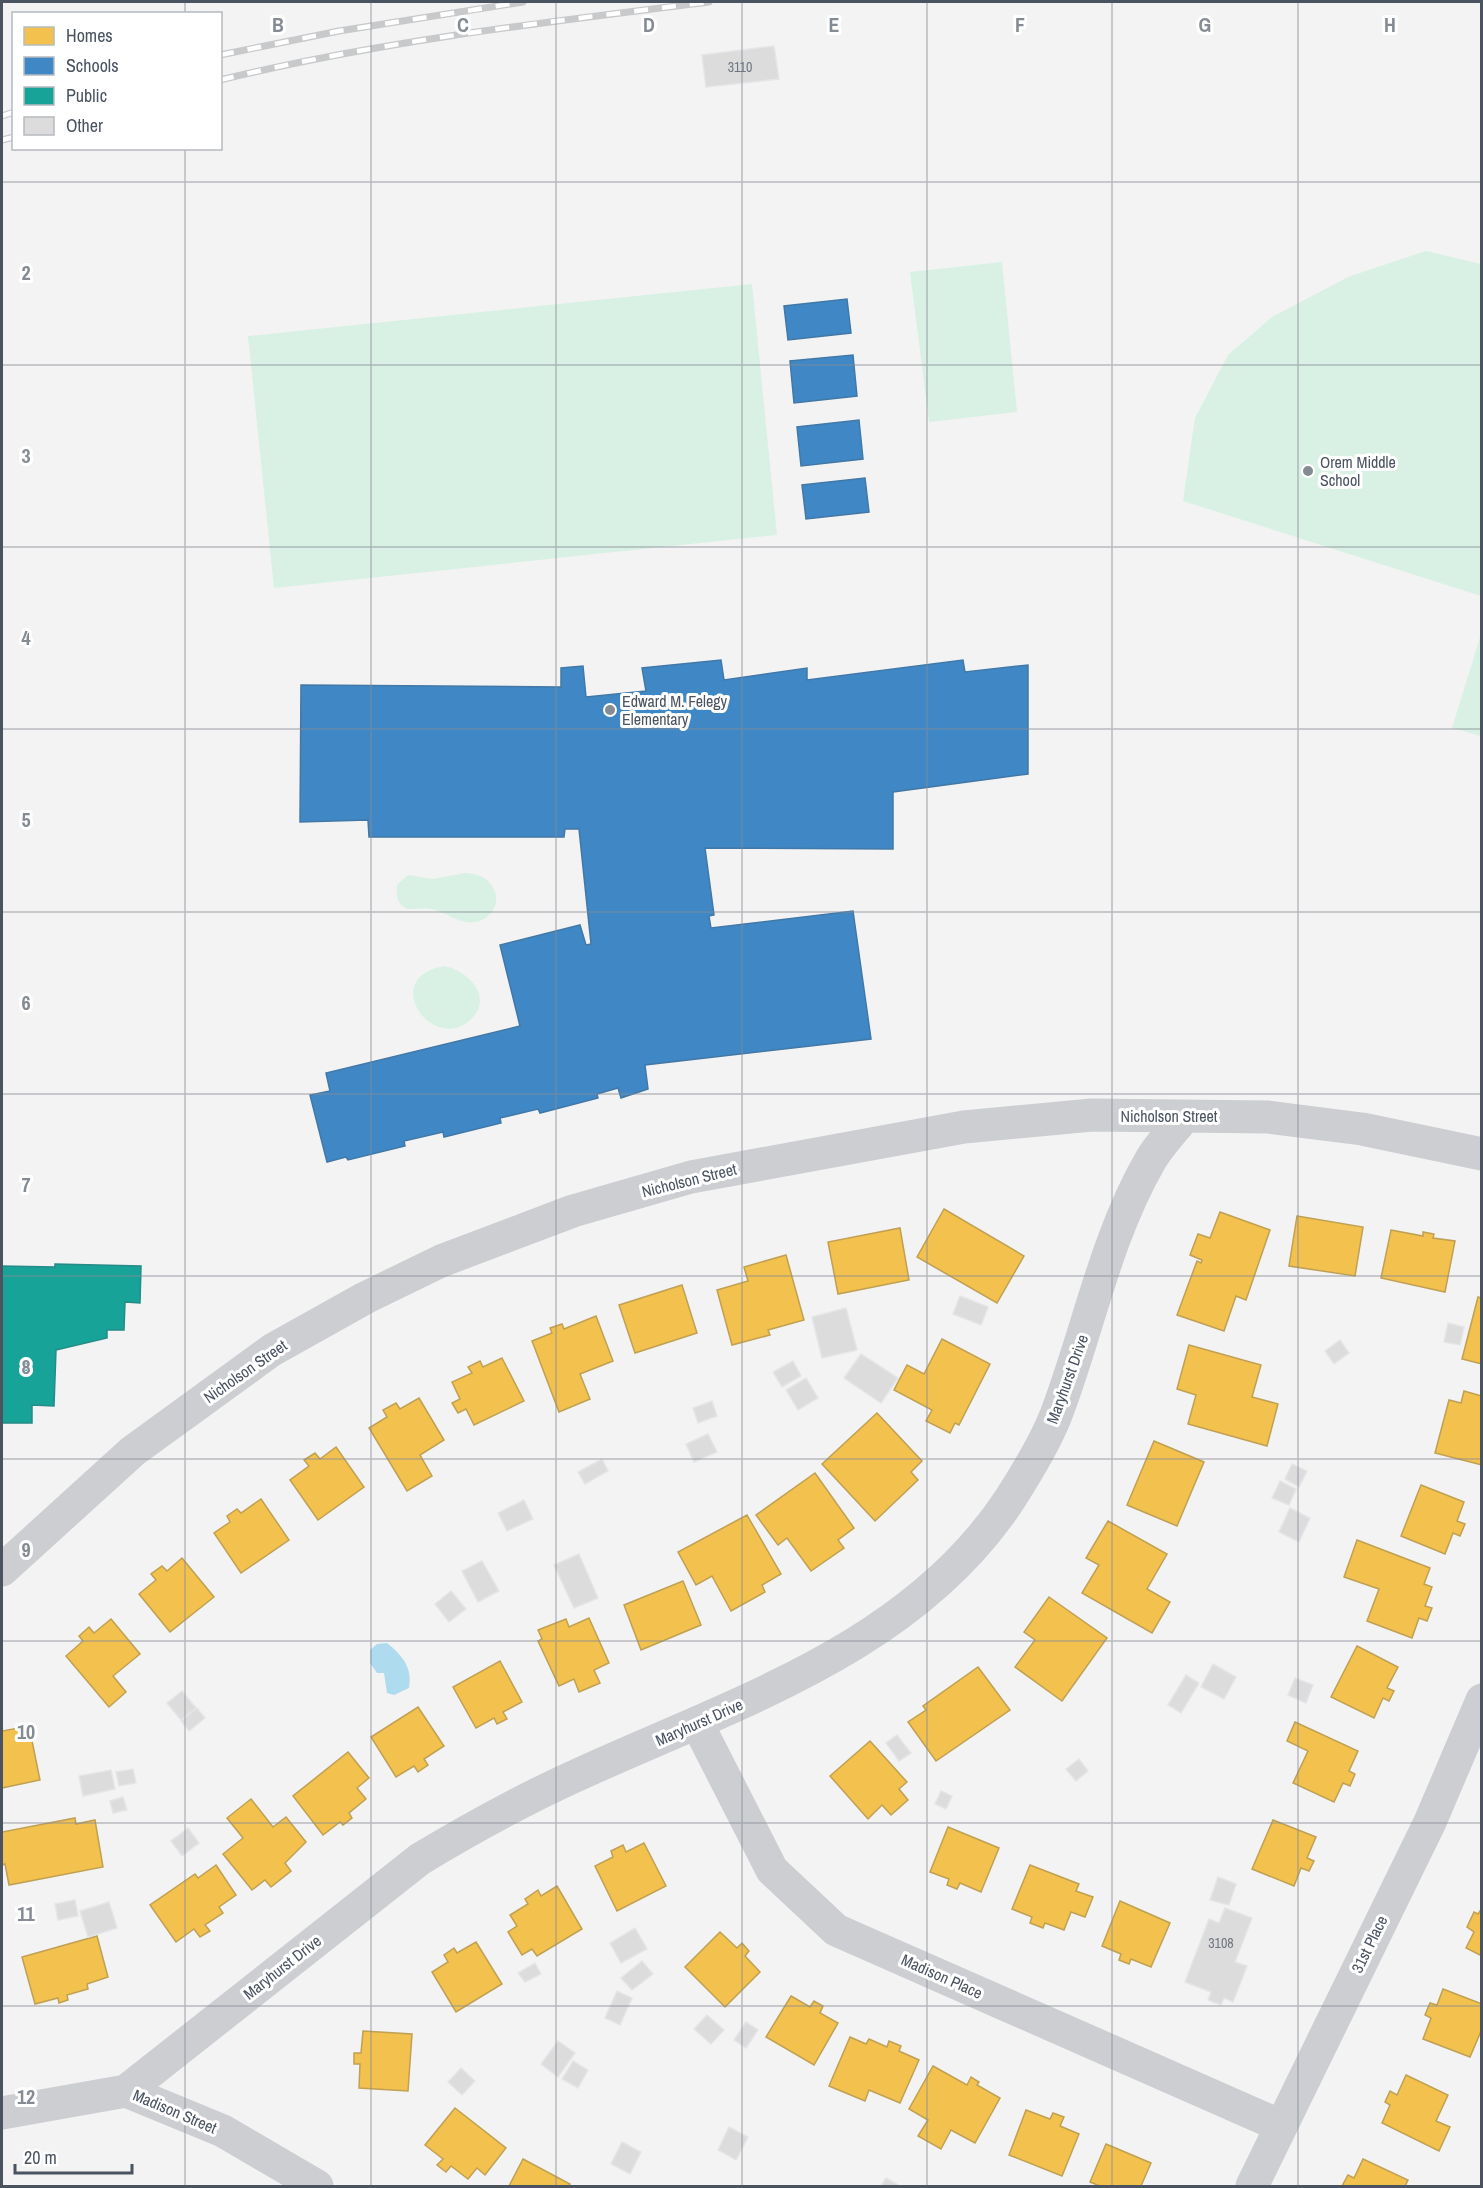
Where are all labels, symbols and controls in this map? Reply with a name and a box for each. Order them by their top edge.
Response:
text: B [272,11,284,38]
text: C [457,11,469,38]
text: D [643,11,655,38]
text: E [829,11,840,38]
text: F [1015,11,1025,38]
text: G [1199,11,1211,38]
text: H [1384,11,1396,38]
legend [12,12,222,150]
text: Homes [66,23,113,48]
text: Schools [66,53,119,78]
house number: 3110 [728,58,752,76]
text: Public [66,83,107,108]
text: Other [66,113,103,138]
text: 2 [21,259,31,286]
text: 3 [21,442,31,469]
place label: Orem Middle School [1320,451,1396,491]
marker: Orem Middle School [1301,464,1315,478]
text: 4 [21,624,31,651]
place label: Edward M. Felegy Elementary [622,690,728,730]
marker: Edward M. Felegy Elementary [603,703,617,717]
text: 5 [21,806,31,833]
text: 6 [21,989,31,1016]
street label: Nicholson Street [1121,1105,1218,1127]
street label: Nicholson Street [639,1158,739,1202]
text: 7 [21,1171,31,1198]
street label: Maryhurst Drive [1041,1331,1093,1427]
street label: Nicholson Street [199,1334,291,1408]
text: 8 [21,1353,31,1380]
text: 9 [21,1536,31,1563]
street label: Maryhurst Drive [652,1693,746,1751]
text: 10 [17,1718,35,1745]
text: 11 [17,1900,36,1927]
street label: 31st Place [1346,1912,1392,1976]
street label: Maryhurst Drive [238,1930,326,2004]
house number: 3108 [1208,1934,1234,1952]
street label: Madison Place [898,1948,986,2004]
text: 12 [17,2083,35,2110]
street label: Madison Street [130,2083,221,2139]
scale bar [15,2137,132,2175]
text: 20 m [24,2145,57,2170]

